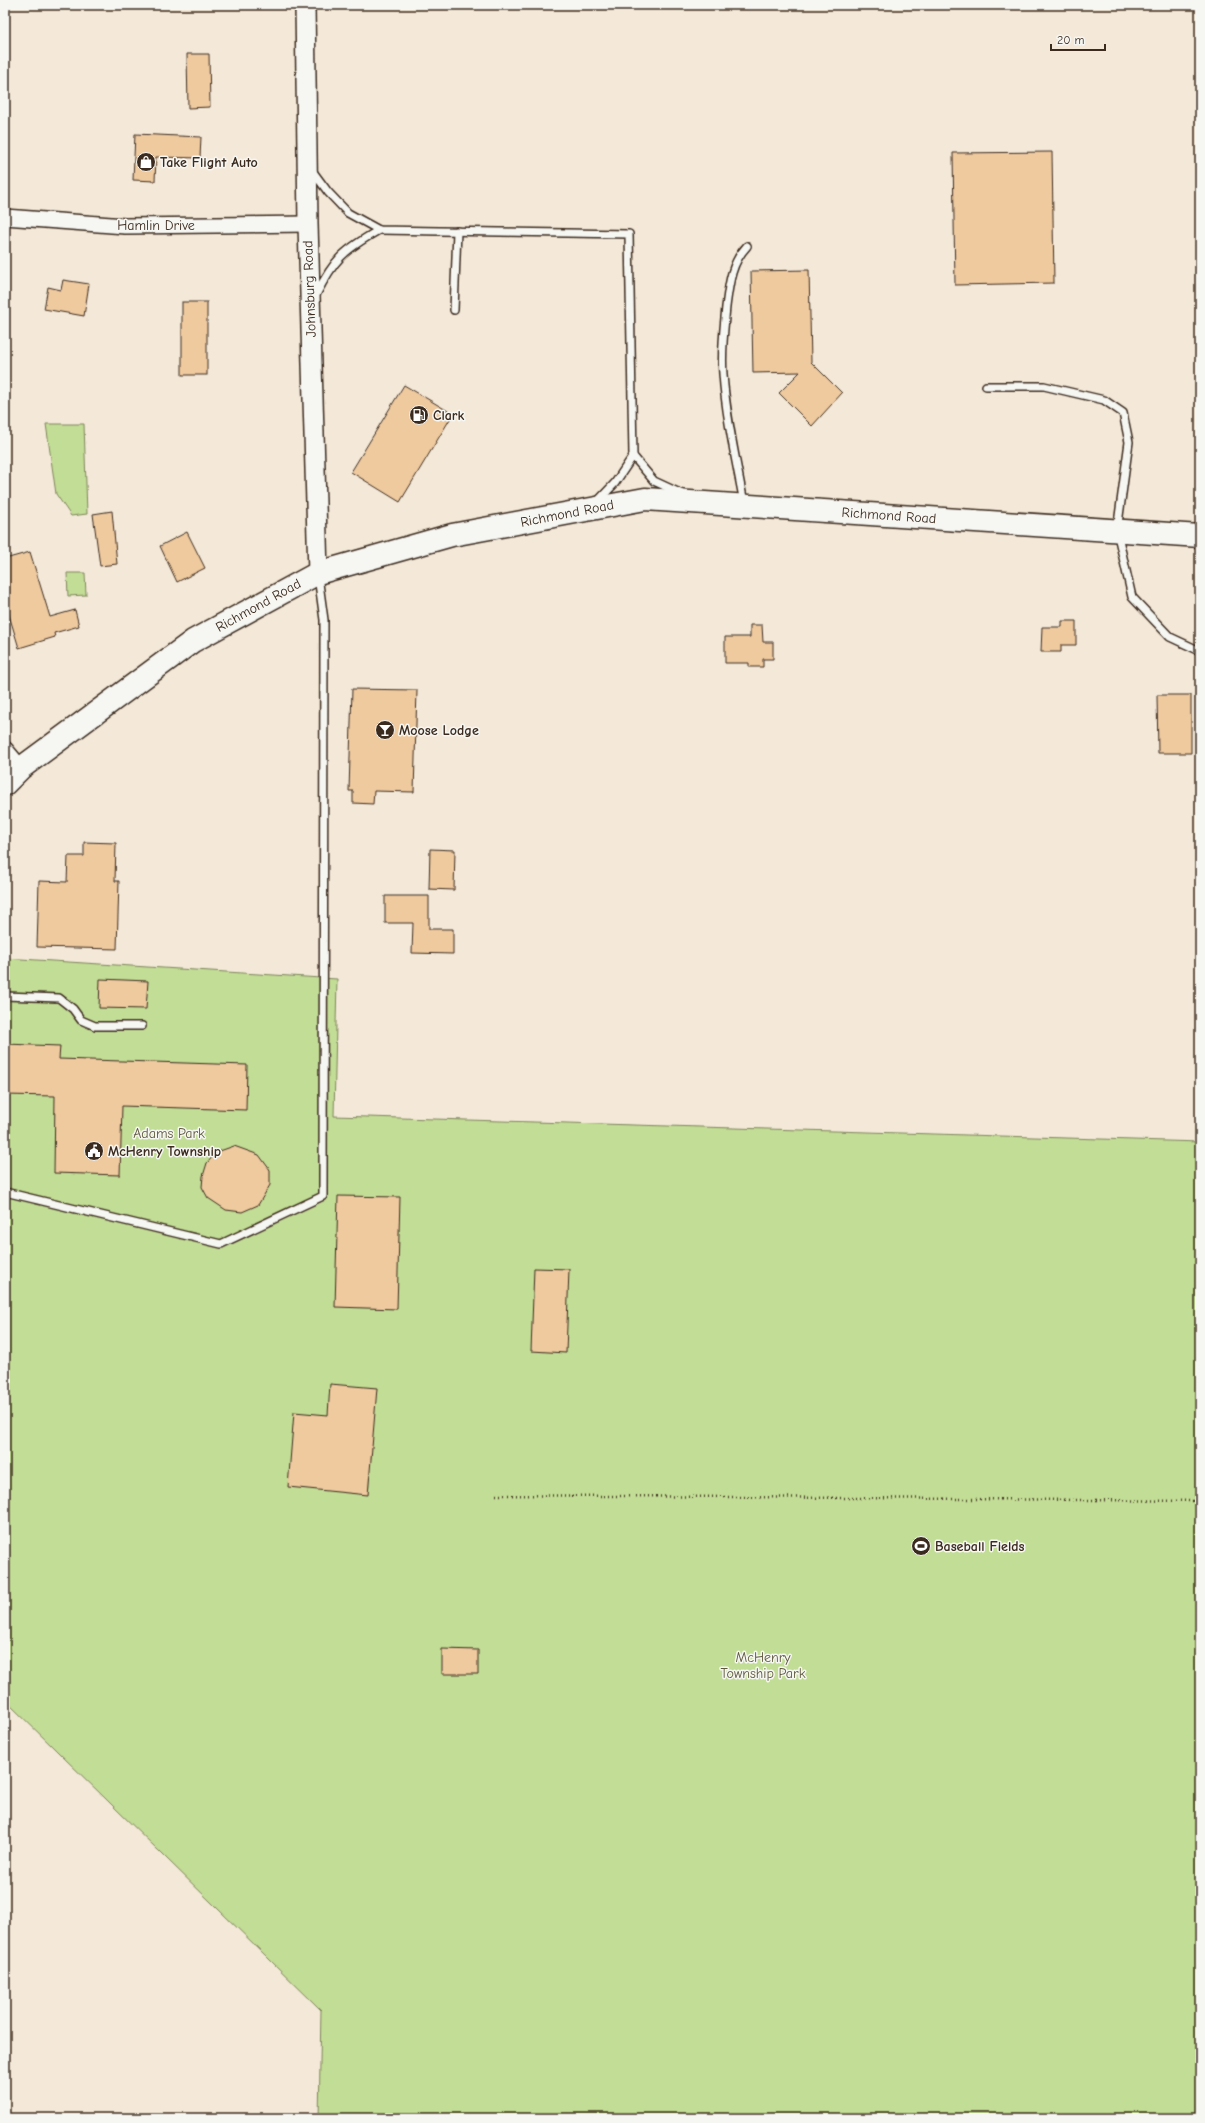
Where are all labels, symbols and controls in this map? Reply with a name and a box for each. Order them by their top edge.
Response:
scale bar [1051,26,1105,52]
text: 20 m [1057,33,1085,47]
shop icon: Take Flight Auto [135,151,157,173]
place label: Take Flight Auto [160,154,258,171]
street label: Hamlin Drive [117,217,195,234]
street label: Johnsburg Road [299,240,320,338]
fuel station icon: Clark [408,404,430,426]
place label: Clark [433,407,464,424]
street label: Richmond Road [519,496,615,531]
street label: Richmond Road [841,504,937,527]
street label: Richmond Road [213,575,304,636]
bar icon: Moose Lodge [374,719,396,741]
place label: Moose Lodge [399,722,479,739]
park label: Adams Park [133,1125,205,1142]
public building icon: McHenry Township [83,1140,105,1162]
place label: McHenry Township [108,1143,221,1160]
sports icon: Baseball Fields [910,1535,932,1557]
place label: Baseball Fields [935,1538,1025,1555]
park label: McHenry Township Park [721,1649,806,1682]

